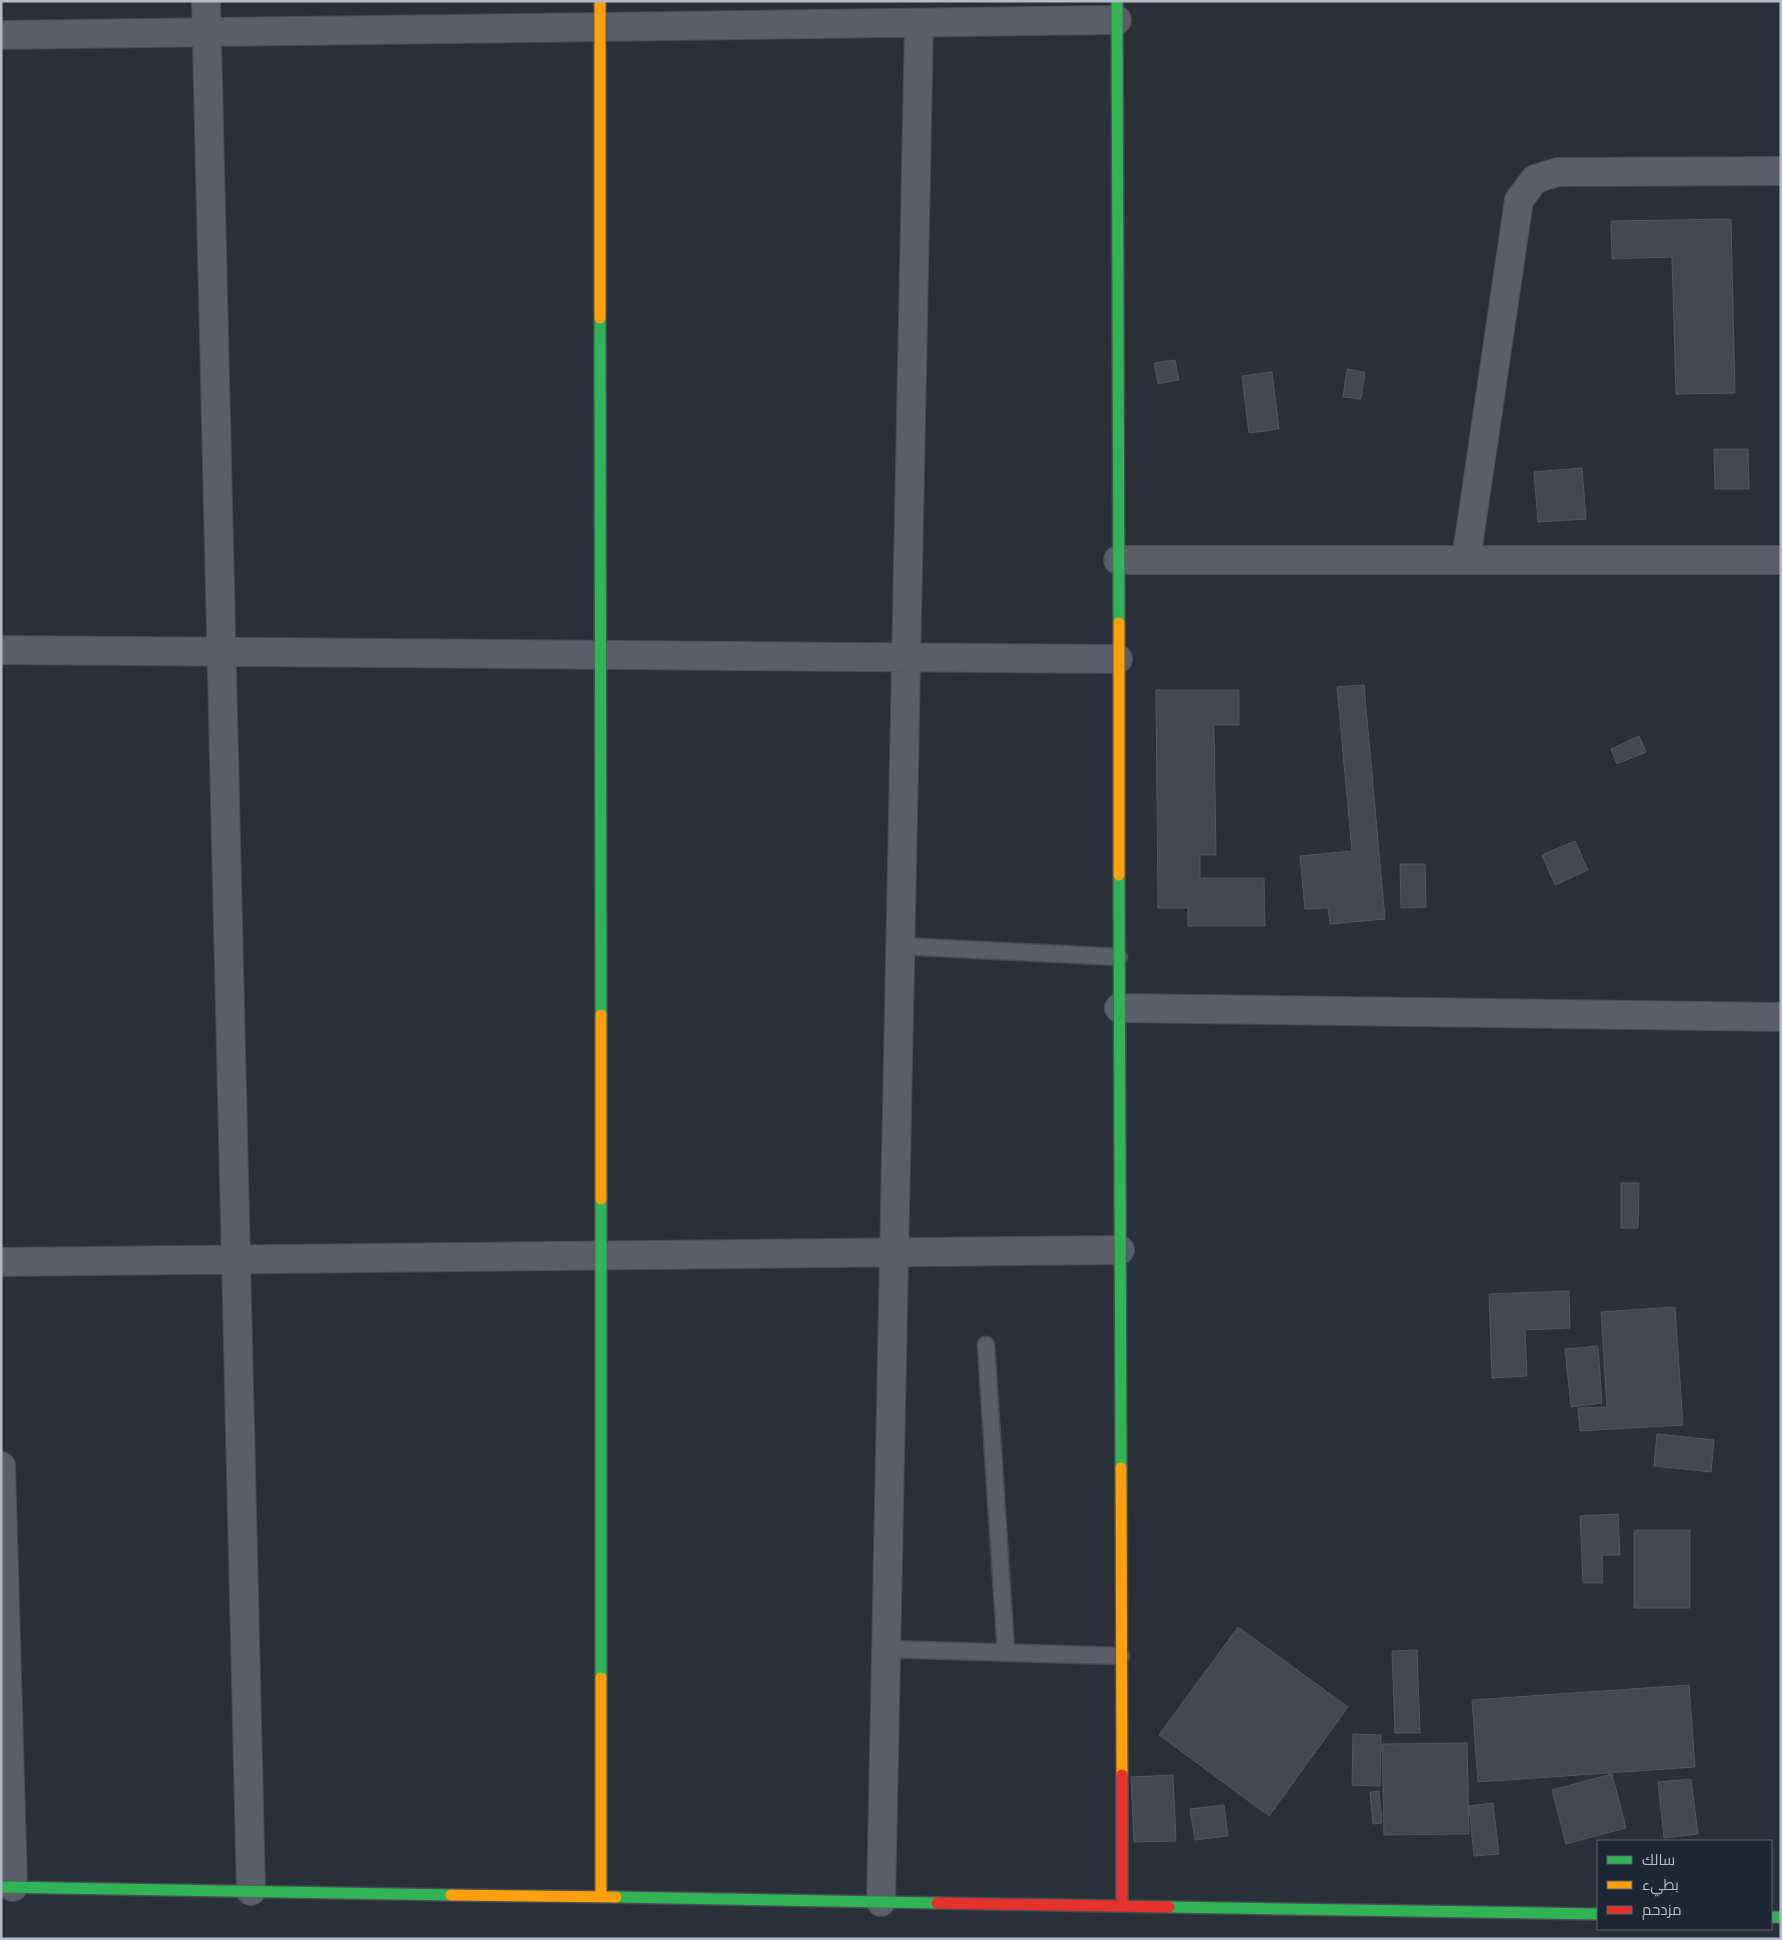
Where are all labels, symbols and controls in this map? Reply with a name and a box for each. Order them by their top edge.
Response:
legend [1597,1840,1772,1930]
text: سالك [1642,1849,1675,1869]
text: بطيء [1642,1874,1679,1897]
text: مزدحم [1642,1899,1682,1920]

